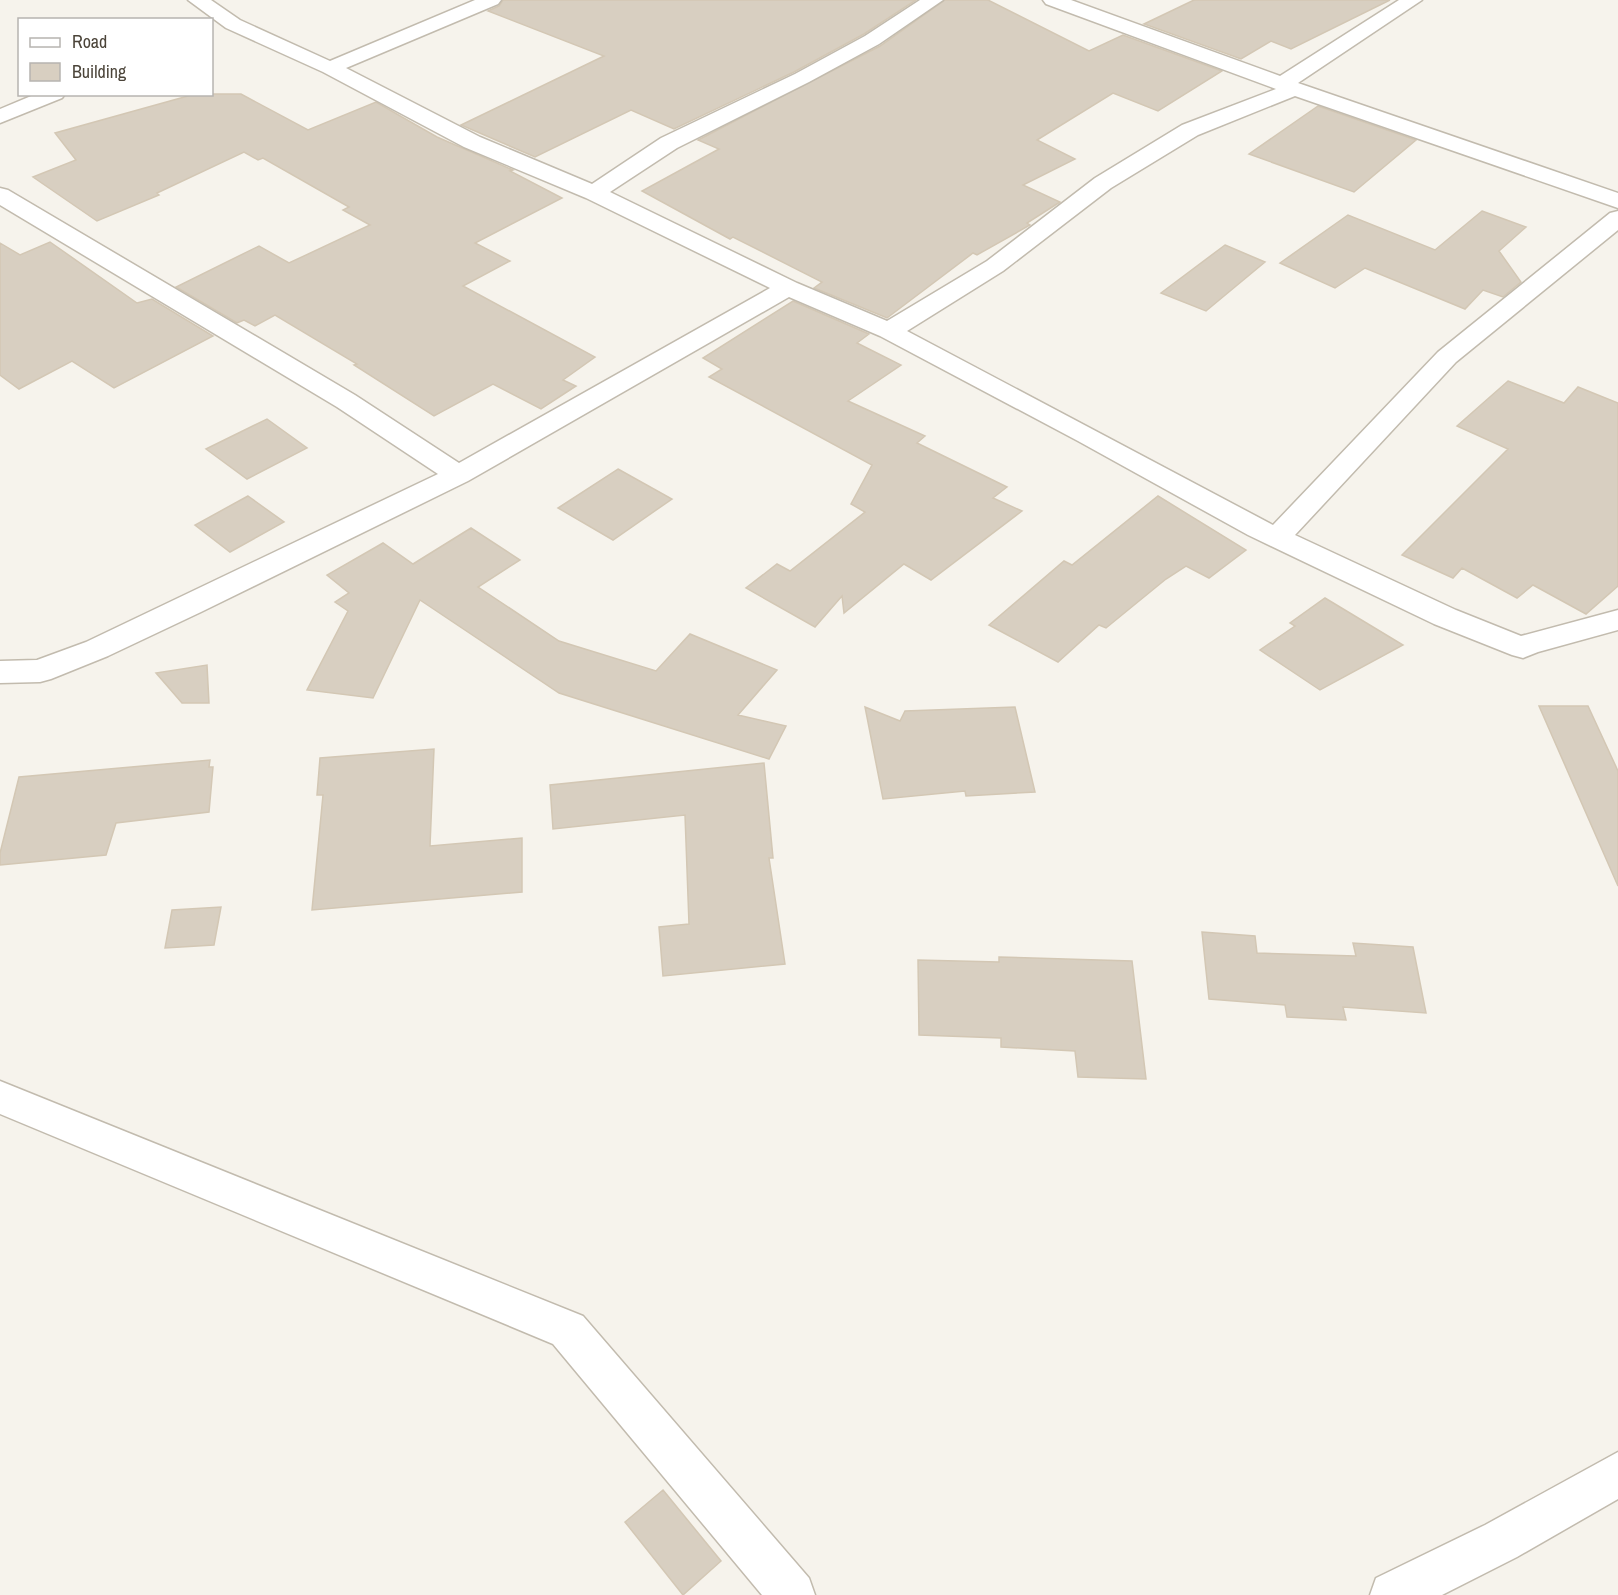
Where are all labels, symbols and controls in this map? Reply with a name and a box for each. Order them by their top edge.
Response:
legend [18,18,213,96]
text: Road [72,29,107,54]
text: Building [72,59,127,84]

